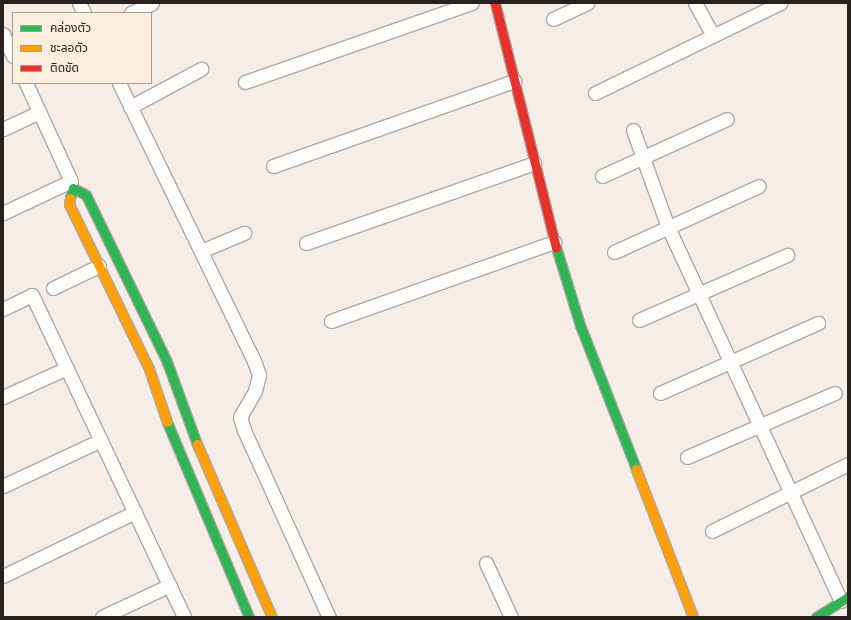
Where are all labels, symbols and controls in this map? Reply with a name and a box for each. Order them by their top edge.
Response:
legend [12,12,152,84]
text: คล่องตัว [50,20,91,35]
text: ชะลอตัว [50,40,88,55]
text: ติดขัด [50,60,79,75]

